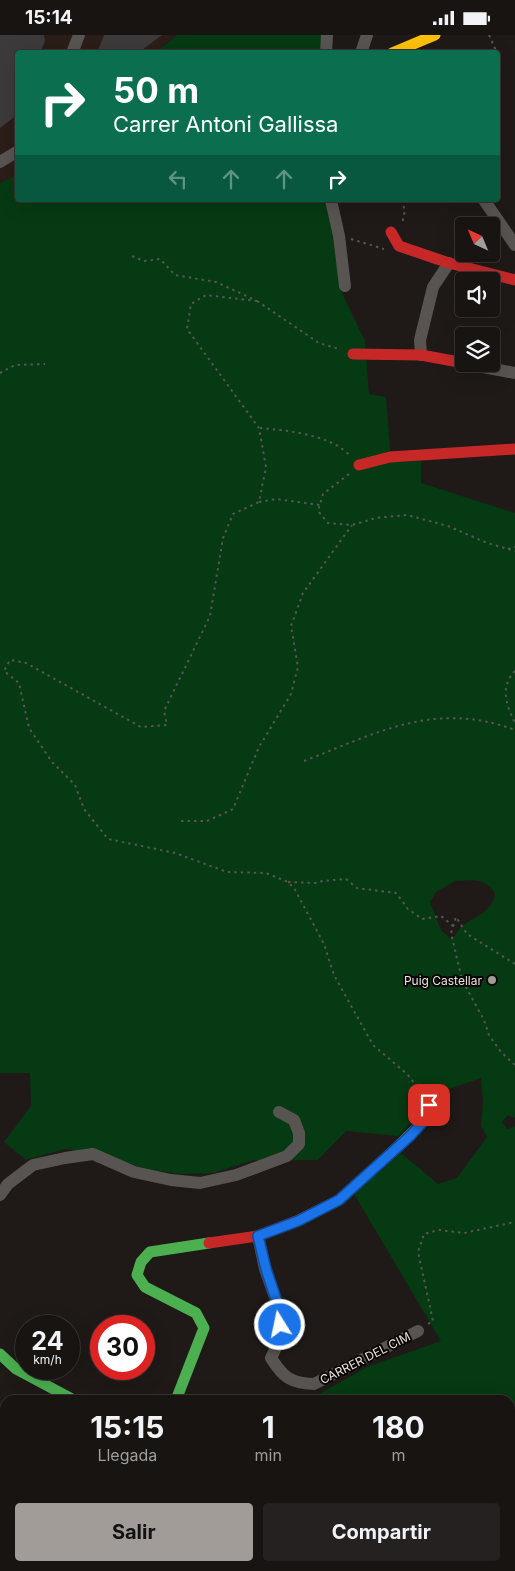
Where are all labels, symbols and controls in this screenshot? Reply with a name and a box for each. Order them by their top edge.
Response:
text: 15:14 [25,6,73,29]
text: 50 m [113,69,199,111]
icon: right [30,70,95,135]
text: Carrer Antoni Gallissa [113,111,338,137]
icon: left [164,165,192,193]
icon: ahead [217,165,245,193]
icon: ahead [270,165,298,193]
icon: right [323,165,351,193]
north arrow [455,217,500,263]
map controls [455,217,500,372]
button: sound [455,272,500,317]
button: layers [455,327,500,372]
place label: Puig Castellar [404,973,482,988]
marker: Puig Castellar [486,974,498,986]
pin [408,1084,450,1126]
icon: arrive [415,1091,443,1119]
position arrow [253,1298,305,1350]
speed limit sign: 30 [90,1315,155,1380]
text: 24 [31,1326,64,1356]
street label: CARRER DEL CIM [317,1329,413,1387]
text: km/h [33,1352,62,1367]
text: 15:15 [90,1409,164,1445]
text: 1 [262,1409,275,1445]
text: 180 [372,1409,425,1445]
text: Llegada [97,1445,157,1465]
text: min [255,1445,282,1465]
text: m [391,1445,405,1465]
button: Salir [15,1503,253,1561]
button: Compartir [263,1503,500,1561]

